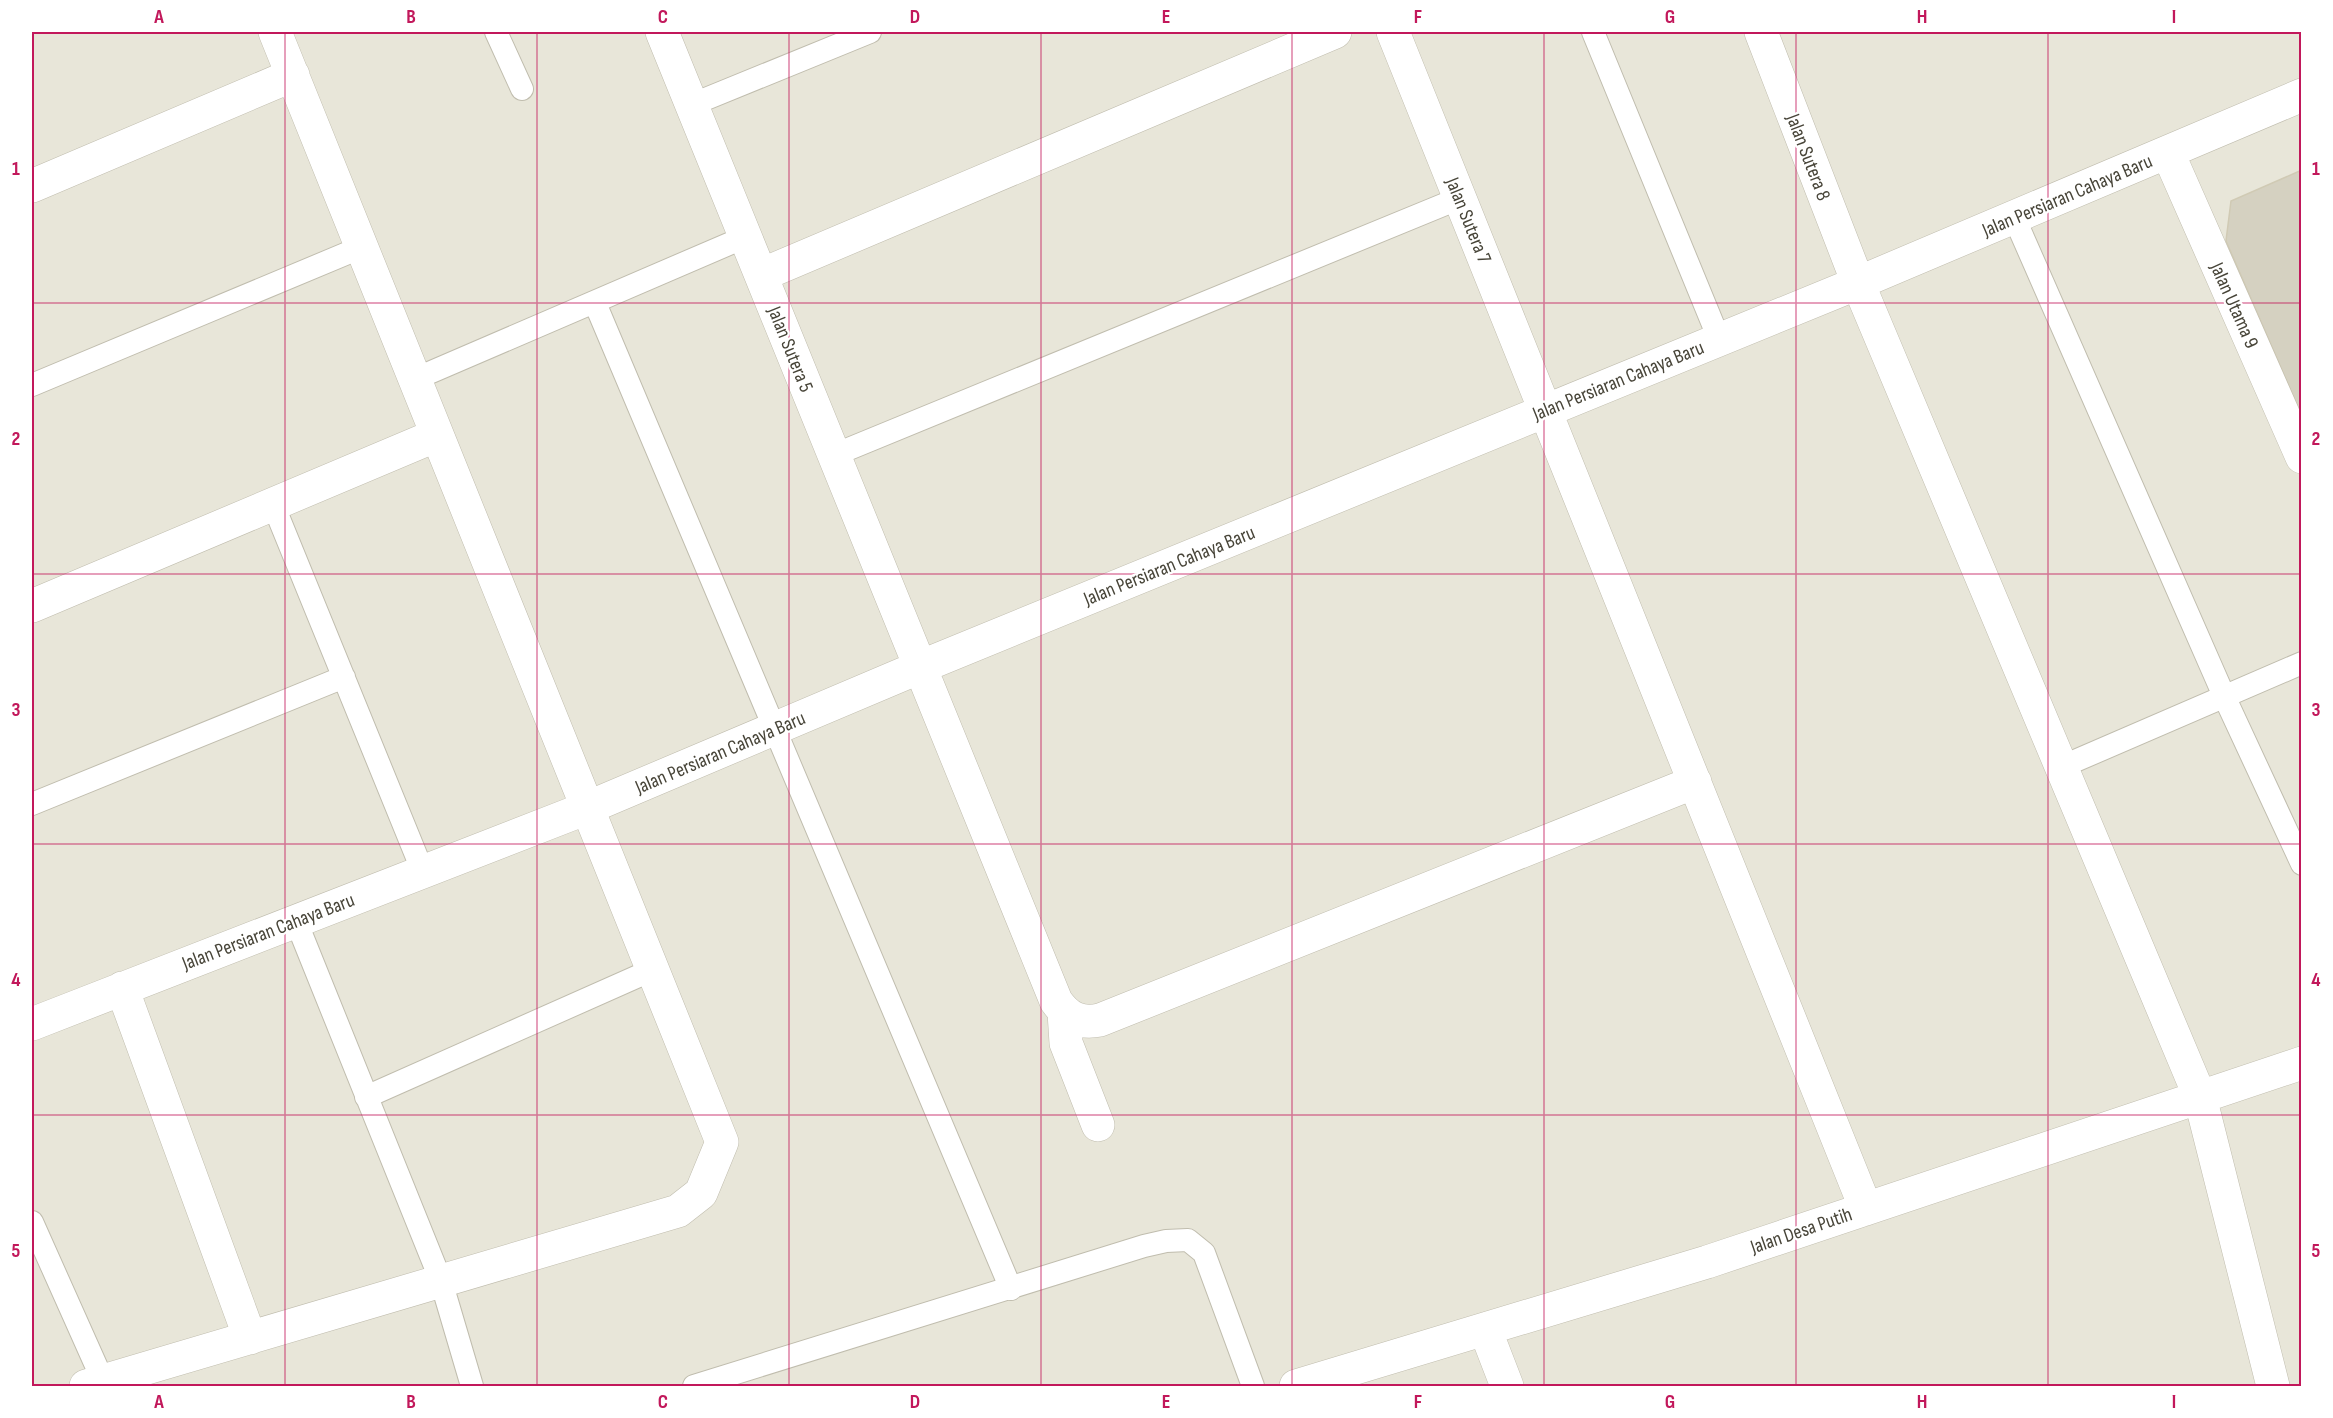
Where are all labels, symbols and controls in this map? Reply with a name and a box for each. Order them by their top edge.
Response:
text: A [153,5,164,29]
text: B [406,5,416,29]
text: C [658,5,668,29]
text: D [910,5,920,29]
text: E [1162,5,1170,29]
text: F [1414,5,1422,29]
text: G [1665,5,1675,29]
text: H [1917,5,1927,29]
text: I [2172,5,2176,29]
street label: Jalan Sutera 8 [1780,110,1836,204]
street label: Jalan Persiaran Cahaya Baru [1978,149,2156,243]
text: 1 [12,157,20,181]
text: 1 [2312,157,2320,181]
street label: Jalan Sutera 7 [1440,173,1496,267]
street label: Jalan Utama 9 [2204,258,2264,352]
street label: Jalan Sutera 5 [762,302,818,396]
street label: Jalan Persiaran Cahaya Baru [1528,336,1708,427]
text: 2 [12,427,20,451]
text: 2 [2312,427,2320,451]
street label: Jalan Persiaran Cahaya Baru [1079,521,1259,612]
text: 3 [12,698,21,722]
text: 3 [2312,698,2321,722]
street label: Jalan Persiaran Cahaya Baru [631,706,809,800]
street label: Jalan Persiaran Cahaya Baru [178,888,358,976]
text: 4 [11,968,21,992]
text: 4 [2311,968,2321,992]
street label: Jalan Desa Putih [1746,1202,1855,1260]
text: 5 [12,1239,21,1263]
text: 5 [2312,1239,2321,1263]
text: A [153,1390,164,1414]
text: B [406,1390,416,1414]
text: C [658,1390,668,1414]
text: D [910,1390,920,1414]
text: E [1162,1390,1170,1414]
text: F [1414,1390,1422,1414]
text: G [1665,1390,1675,1414]
text: H [1917,1390,1927,1414]
text: I [2172,1390,2176,1414]

